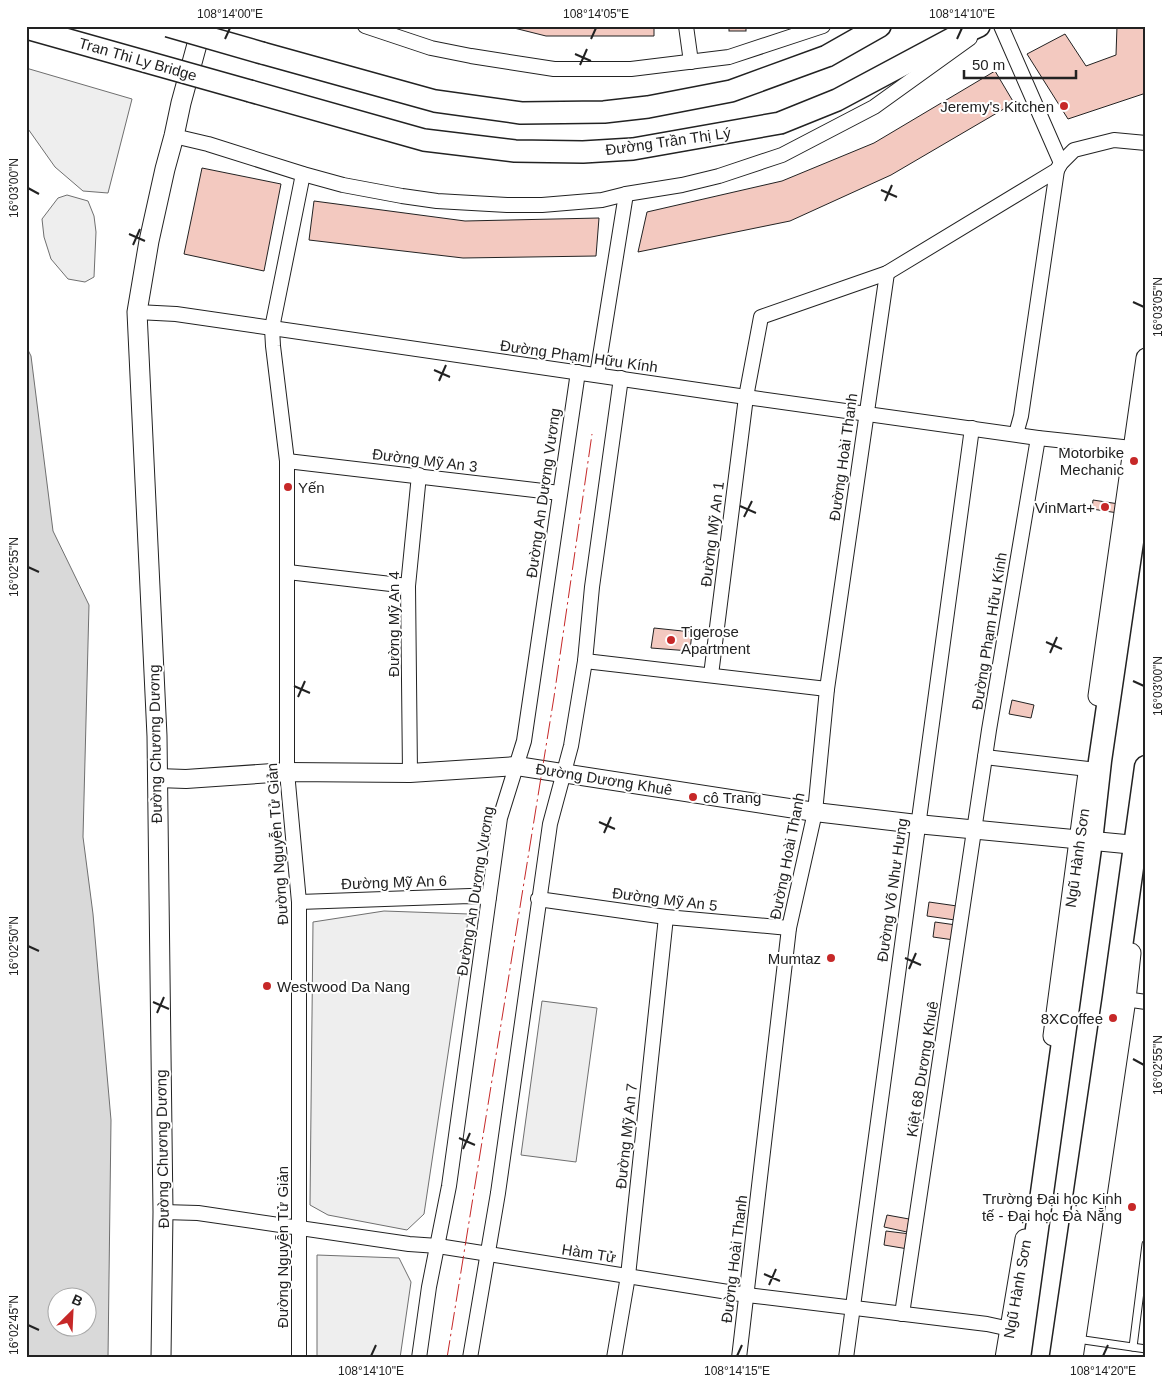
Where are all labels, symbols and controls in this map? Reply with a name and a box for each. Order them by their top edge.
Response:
text: 108°14'00"E [197,7,263,21]
text: 108°14'05"E [563,7,629,21]
text: 108°14'10"E [929,7,995,21]
street label: Tran Thi Ly Bridge [77,34,199,84]
scale bar [964,48,1077,80]
text: 50 m [972,56,1005,73]
place label: Jeremy's Kitchen [940,98,1054,115]
marker: Jeremy's Kitchen [1058,100,1070,112]
street label: Đường Trần Thị Lý [604,124,732,158]
text: 16°03'00"N [7,158,21,218]
text: 16°03'05"N [1151,277,1165,337]
street label: Đường Phạm Hữu Kính [499,337,659,375]
street label: Đường Hoài Thanh [826,392,860,522]
street label: Đường An Dương Vương [523,407,563,579]
place label: Motorbike Mechanic [1058,444,1124,478]
street label: Đường Mỹ An 3 [371,445,479,475]
marker: Motorbike Mechanic [1128,455,1140,467]
place label: Yến [298,479,325,496]
street label: Đường Mỹ An 1 [697,480,727,588]
marker: Yến [282,481,294,493]
place label: VinMart+ [1035,499,1095,516]
marker: VinMart+ [1099,501,1111,513]
text: 16°02'55"N [7,537,21,597]
street label: Đường Phạm Hữu Kính [968,551,1010,711]
street label: Đường Mỹ An 4 [385,571,402,677]
place label: Tigerose Apartment [681,623,751,657]
marker: Tigerose Apartment [665,634,677,646]
text: 16°03'00"N [1151,656,1165,716]
street label: Đường Chương Dương [145,664,165,824]
street label: Đường Dương Khuê [534,760,674,798]
street label: Đường Nguyễn Tử Giản [263,762,291,926]
place label: cô Trang [703,789,761,806]
marker: cô Trang [687,791,699,803]
street label: Đường Hoài Thanh [766,791,808,921]
street label: Đường An Dương Vương [453,805,497,977]
street label: Ngũ Hành Sơn [1062,807,1092,909]
street label: Đường Võ Như Hưng [873,817,911,963]
street label: Đường Mỹ An 6 [341,872,447,892]
street label: Đường Mỹ An 5 [611,884,719,914]
text: 16°02'50"N [7,916,21,976]
place label: Mumtaz [768,950,821,967]
marker: Mumtaz [825,952,837,964]
place label: Westwood Da Nang [277,978,410,995]
marker: Westwood Da Nang [261,980,273,992]
street label: Kiệt 68 Dương Khuê [903,1000,941,1138]
place label: 8XCoffee [1041,1010,1103,1027]
marker: 8XCoffee [1107,1012,1119,1024]
text: 16°02'55"N [1151,1035,1165,1095]
street label: Đường Chương Dương [152,1069,172,1229]
street label: Đường Mỹ An 7 [612,1083,640,1189]
street label: Đường Nguyễn Tử Giản [274,1166,291,1328]
place label: Trường Đại học Kinh tế - Đại học Đà Nẵng [982,1190,1122,1224]
street label: Đường Hoài Thanh [718,1194,750,1324]
marker: Trường Đại học Kinh tế - Đại học Đà Nẵng [1126,1201,1138,1213]
street label: Ngũ Hành Sơn [1000,1238,1034,1340]
street label: Hàm Tử [561,1240,617,1266]
north arrow [48,1286,98,1336]
text: B [69,1291,85,1309]
text: 16°02'45"N [7,1295,21,1355]
text: 108°14'10"E [338,1364,404,1378]
text: 108°14'15"E [704,1364,770,1378]
text: 108°14'20"E [1070,1364,1136,1378]

